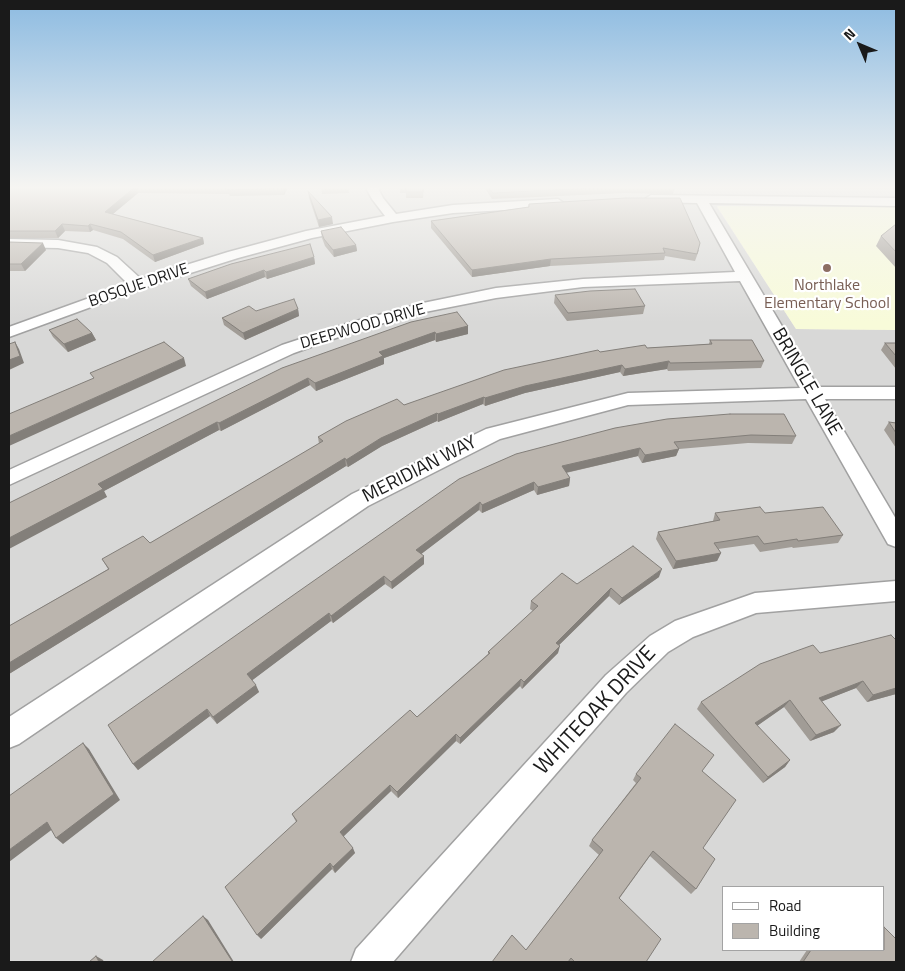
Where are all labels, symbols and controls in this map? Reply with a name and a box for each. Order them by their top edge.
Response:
north arrow [835,20,885,70]
text: N [838,23,860,45]
street label: BOSQUE DRIVE [86,260,192,312]
marker: Northlake Elementary School [821,262,833,274]
place label: Northlake Elementary School [764,276,890,314]
street label: DEEPWOOD DRIVE [298,300,428,354]
street label: BRINGLE LANE [766,324,846,440]
street label: MERIDIAN WAY [359,431,481,509]
street label: WHITEOAK DRIVE [530,641,662,781]
legend [722,886,885,951]
text: Road [769,894,801,917]
text: Building [769,919,820,942]

